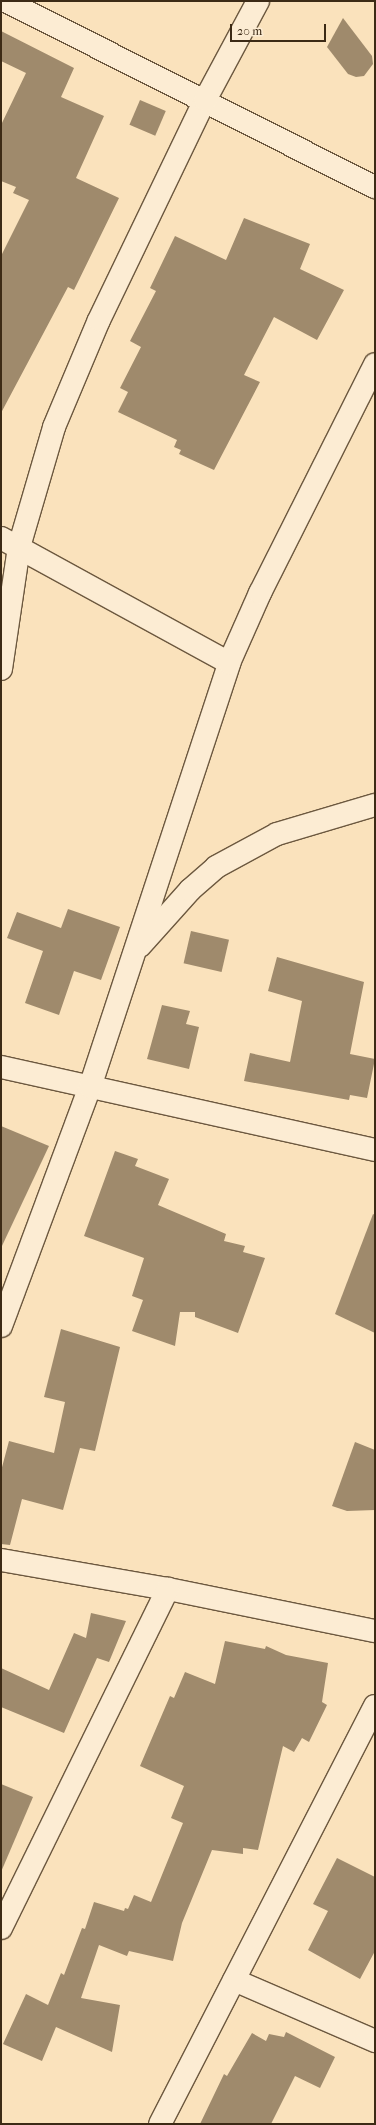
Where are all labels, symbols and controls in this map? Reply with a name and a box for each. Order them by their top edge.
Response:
scale bar [232,16,328,42]
text: 20 m [237,24,262,38]

